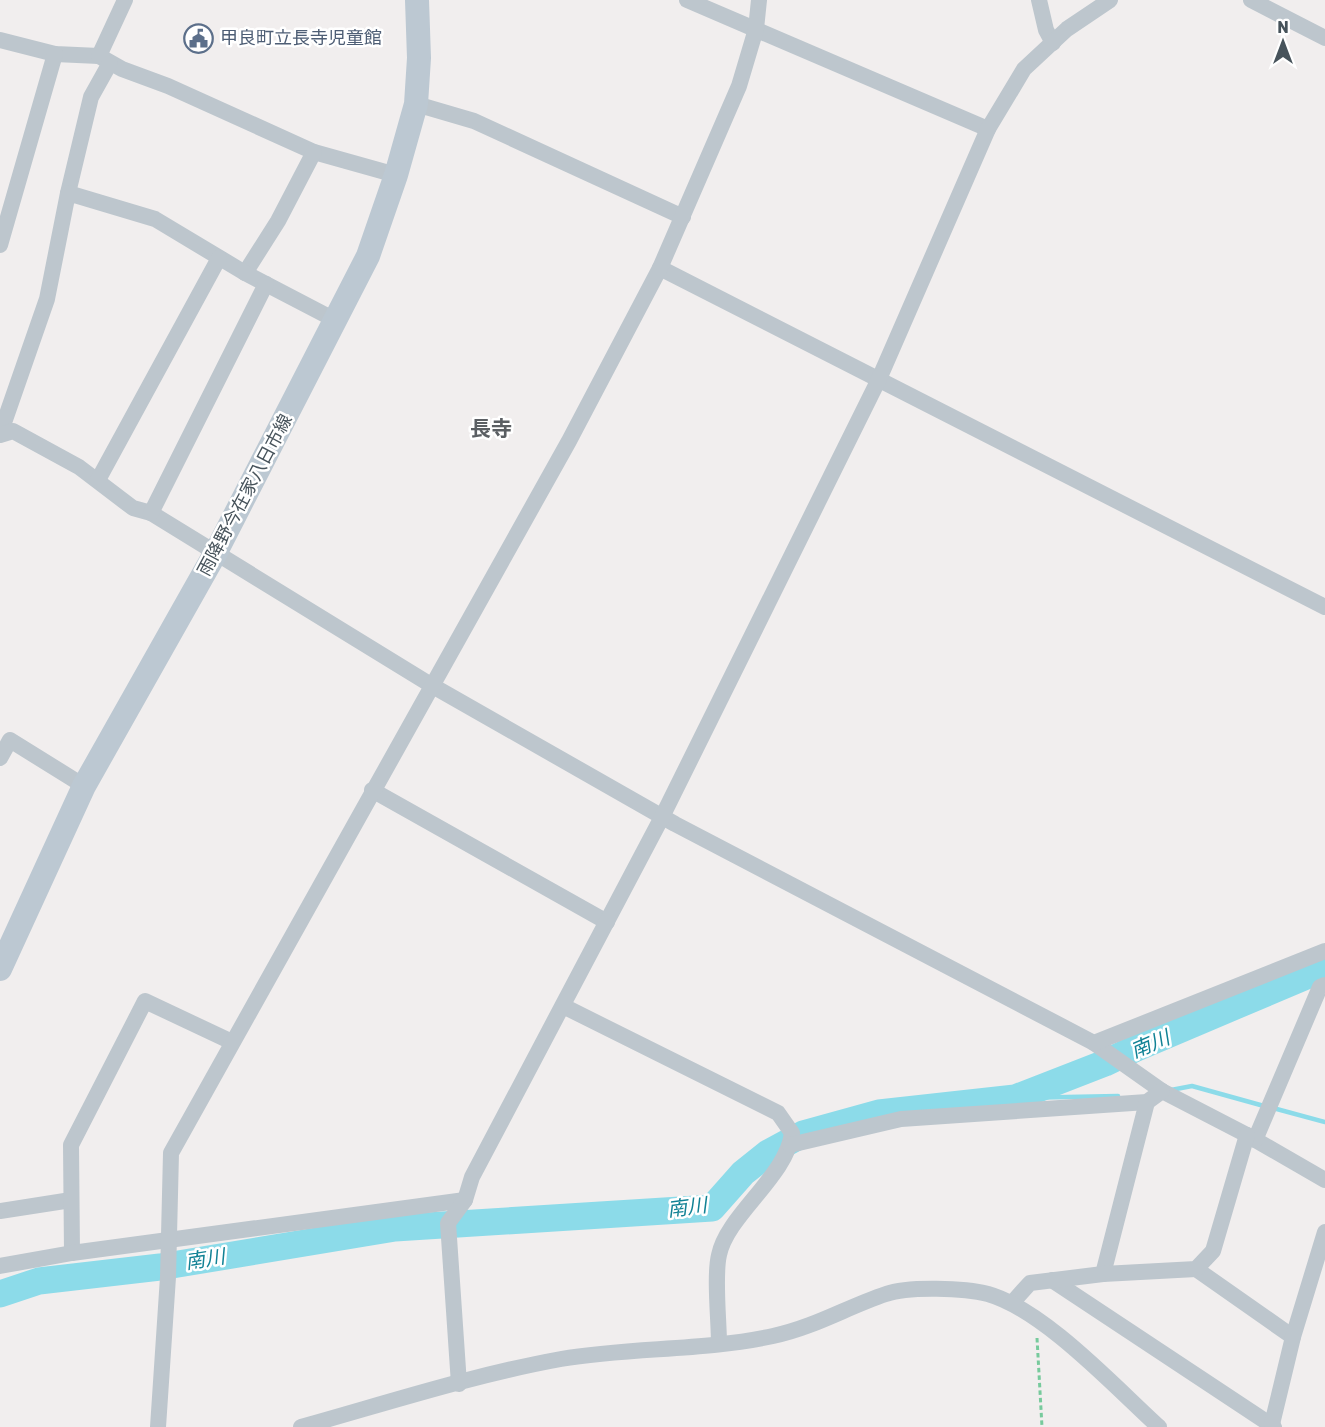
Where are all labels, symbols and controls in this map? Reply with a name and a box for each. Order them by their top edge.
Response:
north arrow [1253,12,1313,72]
text: N [1277,18,1289,37]
public building icon: 甲良町立長寺児童館 [183,22,215,54]
place label: 甲良町立長寺児童館 [220,27,382,49]
street label: 雨降野今在家八日市線 [193,410,297,580]
district label: 長寺 [470,416,512,441]
water label: 南川 [1127,1024,1175,1063]
water label: 南川 [666,1192,710,1221]
water label: 南川 [183,1244,229,1274]

